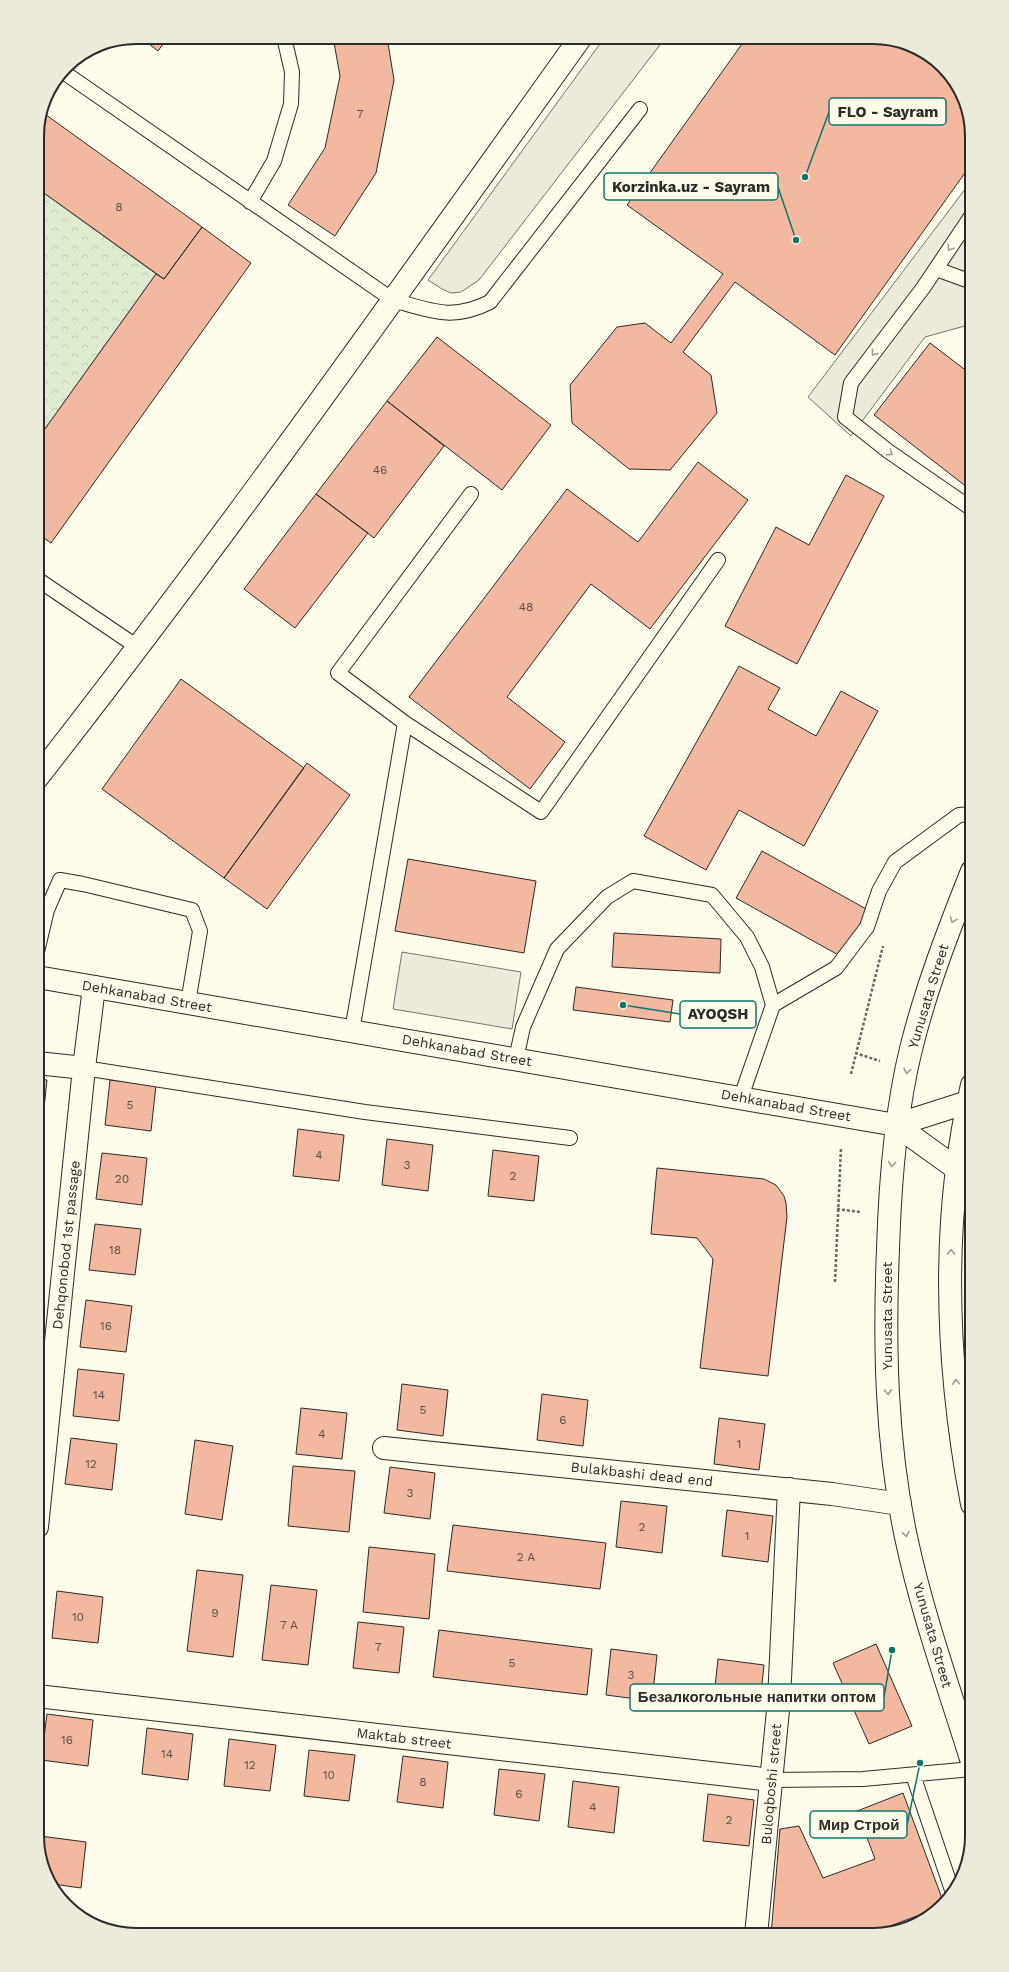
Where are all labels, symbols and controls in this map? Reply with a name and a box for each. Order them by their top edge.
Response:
callout: FLO - Sayram [829,98,946,125]
text: FLO - Sayram [838,103,938,121]
house number: 7 [357,107,364,121]
callout: Korzinka.uz - Sayram [604,173,778,200]
text: Korzinka.uz - Sayram [612,178,770,196]
house number: 8 [115,200,123,214]
one-way arrow [948,243,955,250]
one-way arrow [872,348,879,355]
one-way arrow [886,448,893,455]
house number: 46 [373,463,387,477]
house number: 48 [519,600,533,614]
one-way arrow [949,916,957,923]
street label: Yunusata Street [904,942,952,1050]
street label: Dehkanabad Street [81,977,213,1015]
callout: AYOQSH [680,1001,756,1028]
text: AYOQSH [688,1005,748,1023]
street label: Dehkanabad Street [401,1031,533,1069]
one-way arrow [903,1068,912,1074]
street label: Dehkanabad Street [720,1086,852,1124]
house number: 5 [127,1098,134,1112]
house number: 4 [315,1148,323,1162]
house number: 3 [404,1158,411,1172]
street label: Dehqonobod 1st passage [49,1160,83,1330]
one-way arrow [888,1161,897,1167]
house number: 2 [510,1169,517,1183]
house number: 20 [115,1172,129,1186]
house number: 18 [109,1243,121,1257]
one-way arrow [947,1249,955,1255]
street label: Yunusata Street [879,1262,895,1370]
house number: 16 [100,1319,112,1333]
one-way arrow [951,1379,960,1385]
house number: 14 [93,1388,105,1402]
one-way arrow [884,1388,893,1395]
house number: 5 [420,1403,427,1417]
house number: 6 [559,1413,567,1427]
house number: 4 [318,1427,326,1441]
house number: 1 [737,1437,741,1451]
house number: 12 [85,1457,97,1471]
street label: Bulakbashi dead end [570,1459,714,1489]
house number: 3 [407,1486,414,1500]
house number: 2 [639,1520,646,1534]
house number: 1 [745,1529,749,1543]
one-way arrow [901,1531,909,1537]
house number: 2 A [517,1550,535,1564]
street label: Yunusata Street [910,1581,956,1690]
house number: 9 [211,1606,219,1620]
house number: 10 [72,1610,84,1624]
house number: 7 A [280,1618,298,1632]
house number: 7 [375,1640,382,1654]
house number: 5 [509,1656,516,1670]
house number: 3 [628,1668,635,1682]
callout: Безалкогольные напитки оптом [630,1684,884,1711]
text: Безалкогольные напитки оптом [638,1688,876,1706]
street label: Buloqboshi street [758,1723,784,1845]
street label: Maktab street [356,1724,453,1752]
house number: 16 [61,1733,73,1747]
house number: 14 [161,1747,173,1761]
house number: 12 [244,1758,256,1772]
house number: 10 [323,1768,335,1782]
house number: 8 [419,1775,427,1789]
house number: 6 [515,1787,523,1801]
house number: 4 [589,1800,597,1814]
callout: Мир Строй [810,1811,907,1838]
house number: 2 [726,1813,733,1827]
text: Мир Строй [819,1816,899,1834]

